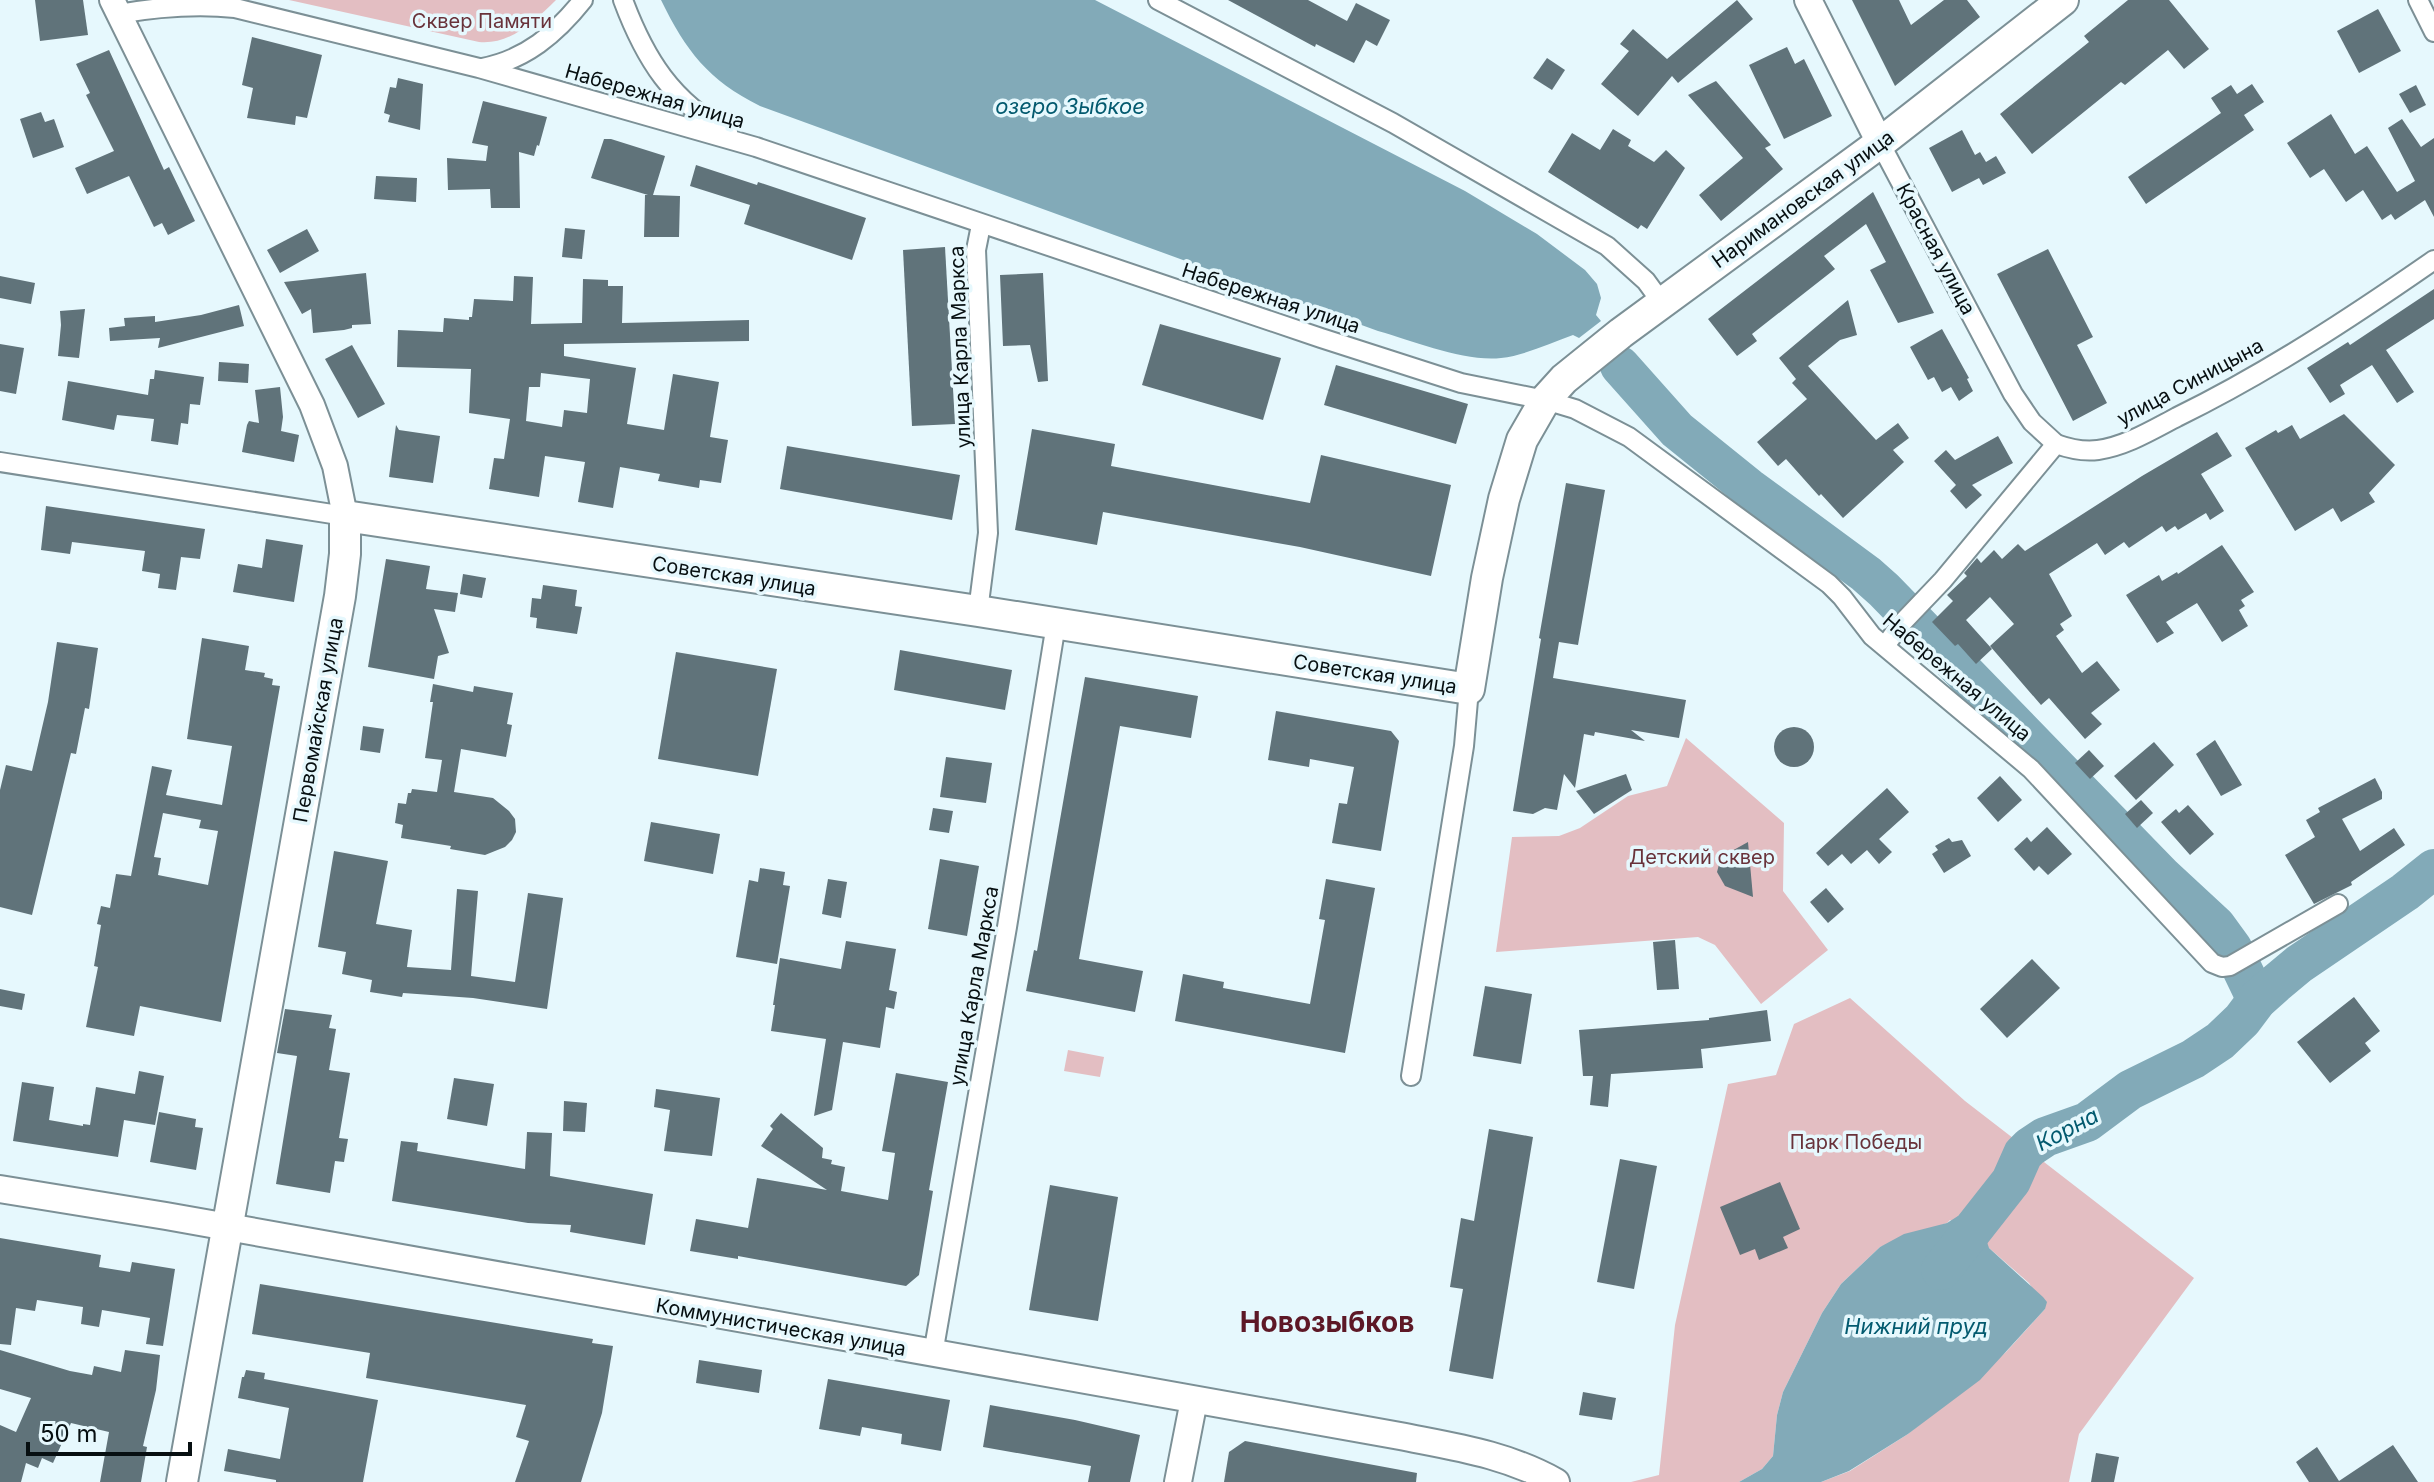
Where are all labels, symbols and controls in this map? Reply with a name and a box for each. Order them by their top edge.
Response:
park label: Сквер Памяти [412,9,552,33]
street label: Набережная улица [562,59,748,133]
water label: озеро Зыбкое [995,93,1145,119]
street label: Наримановская улица [1707,125,1899,273]
street label: Красная улица [1891,179,1981,319]
street label: улица Карла Маркса [944,245,976,449]
street label: Набережная улица [1179,258,1363,338]
street label: улица Синицына [2113,333,2267,431]
street label: Советская улица [650,551,818,601]
street label: Набережная улица [1878,608,2036,746]
street label: Первомайская улица [288,616,348,824]
street label: Советская улица [1291,649,1459,699]
park label: Детский сквер [1629,845,1775,869]
street label: улица Карла Маркса [945,884,1003,1088]
water label: Корна [2031,1102,2103,1156]
park label: Парк Победы [1790,1130,1922,1154]
street label: Коммунистическая улица [654,1293,908,1361]
district label: Новозыбков [1240,1305,1414,1339]
water label: Нижний пруд [1844,1313,1988,1339]
scale bar [28,1406,190,1456]
text: 50 m [40,1419,98,1448]

